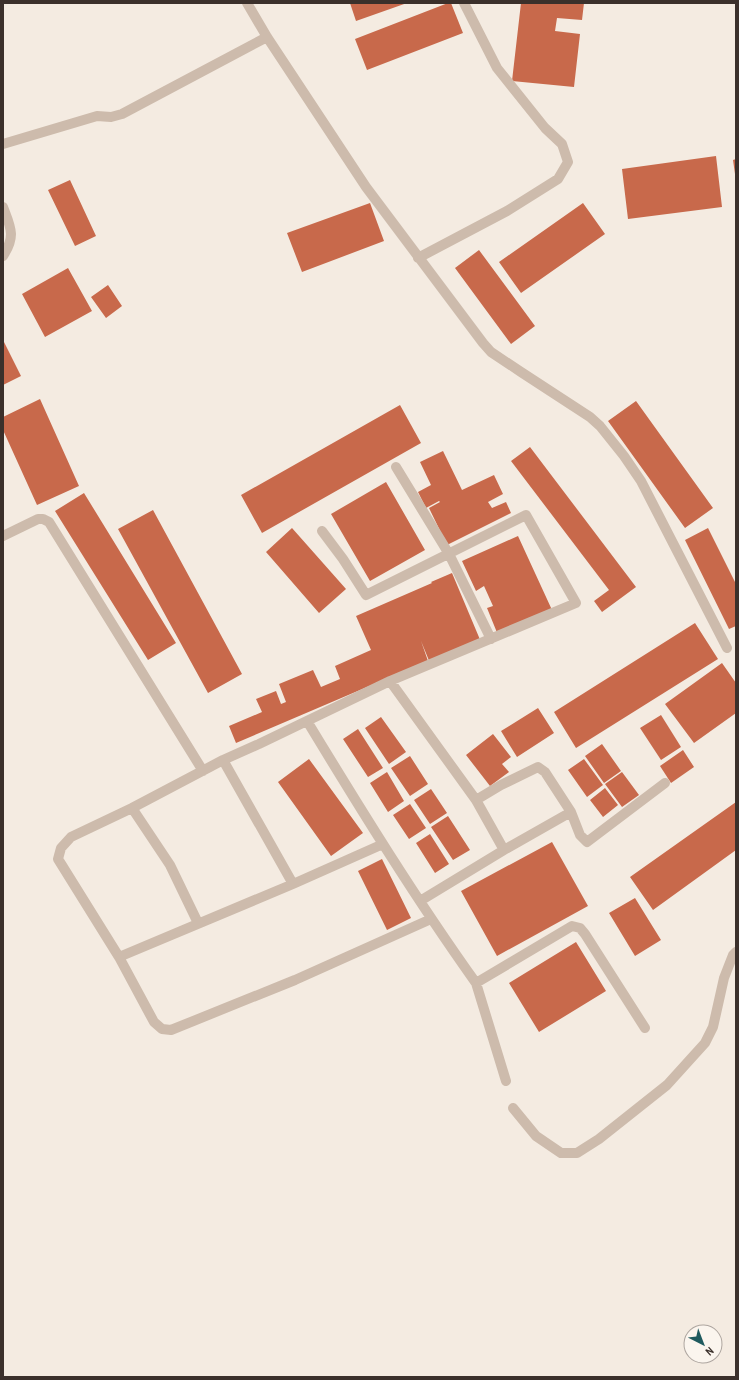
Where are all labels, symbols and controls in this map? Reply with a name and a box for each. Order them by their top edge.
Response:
north arrow [683,1324,723,1364]
text: N [703,1344,717,1359]

